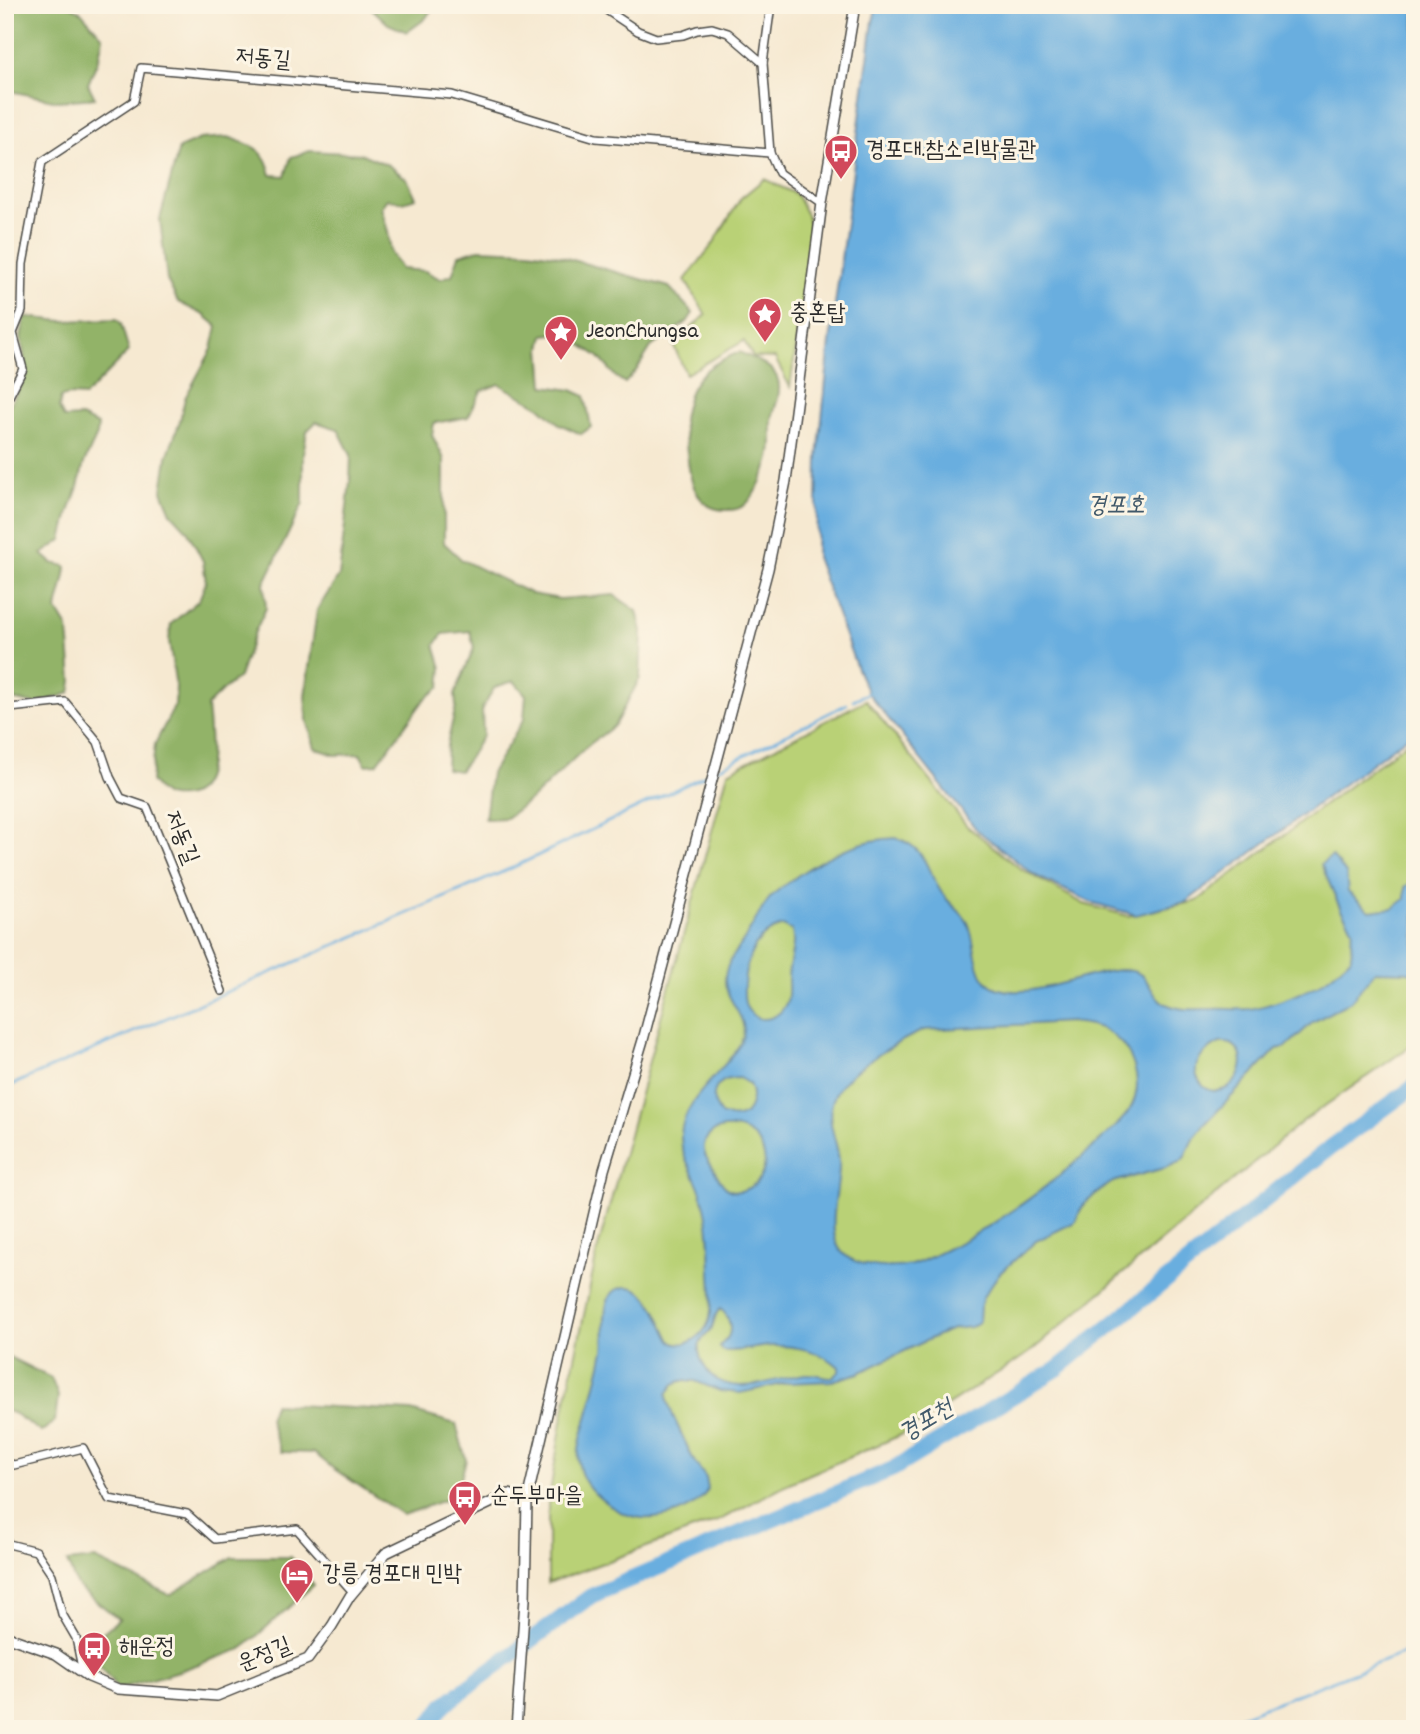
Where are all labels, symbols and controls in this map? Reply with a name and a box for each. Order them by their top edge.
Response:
street label: 저동길 [234,41,292,79]
bus stop icon: 경포대.참소리박물관 [822,132,860,181]
place label: 경포대.참소리박물관 [866,135,1036,168]
place icon: 충혼탑 [746,295,784,344]
place label: 충혼탑 [790,298,846,331]
place icon: JeonChungsa [542,313,580,362]
place label: JeonChungsa [586,316,700,349]
water label: 경포호 [1087,490,1145,524]
street label: 저동길 [154,806,206,870]
water label: 경포천 [893,1391,963,1451]
bus stop icon: 순두부마을 [446,1478,484,1527]
place label: 순두부마을 [490,1481,583,1514]
hotel icon: 강릉 경포대 민박 [278,1556,316,1605]
place label: 강릉 경포대 민박 [322,1559,463,1592]
bus stop icon: 해운정 [75,1629,113,1678]
street label: 운정길 [233,1630,297,1682]
place label: 해운정 [119,1632,175,1665]

